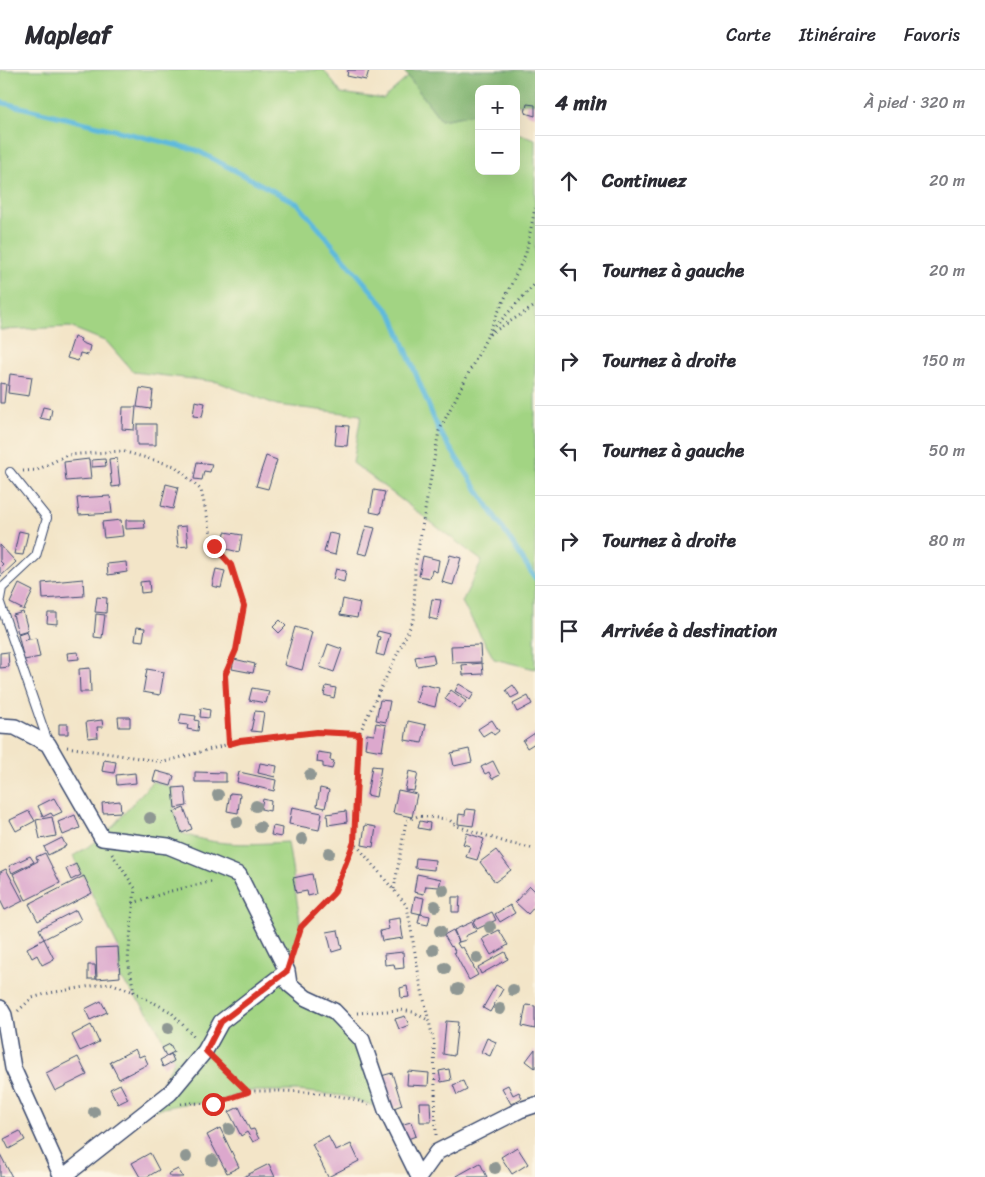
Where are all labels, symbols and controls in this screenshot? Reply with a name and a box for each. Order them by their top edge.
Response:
text: Mapleaf [25,14,111,56]
text: Carte [726,19,771,51]
text: Itinéraire [799,19,876,51]
text: Favoris [904,19,960,51]
text: 4 min [555,84,607,122]
map controls [475,85,520,175]
button: + [475,85,520,130]
text: À pied · 320 m [864,88,965,117]
button: − [475,130,520,175]
text: Continuez [602,164,687,197]
text: 20 m [929,166,965,195]
icon: ahead [555,167,583,195]
text: Tournez à gauche [602,254,744,287]
text: 20 m [929,256,965,285]
icon: left [555,257,583,285]
text: Tournez à droite [602,344,736,377]
text: 150 m [922,346,965,375]
icon: right [555,347,583,375]
text: Tournez à gauche [602,434,744,467]
text: 50 m [929,436,965,465]
icon: left [555,437,583,465]
text: Tournez à droite [602,524,736,557]
text: 80 m [929,526,965,555]
icon: right [555,527,583,555]
route end [203,535,226,558]
text: Arrivée à destination [602,614,777,647]
icon: arrive [555,617,583,645]
route start [202,1093,225,1116]

